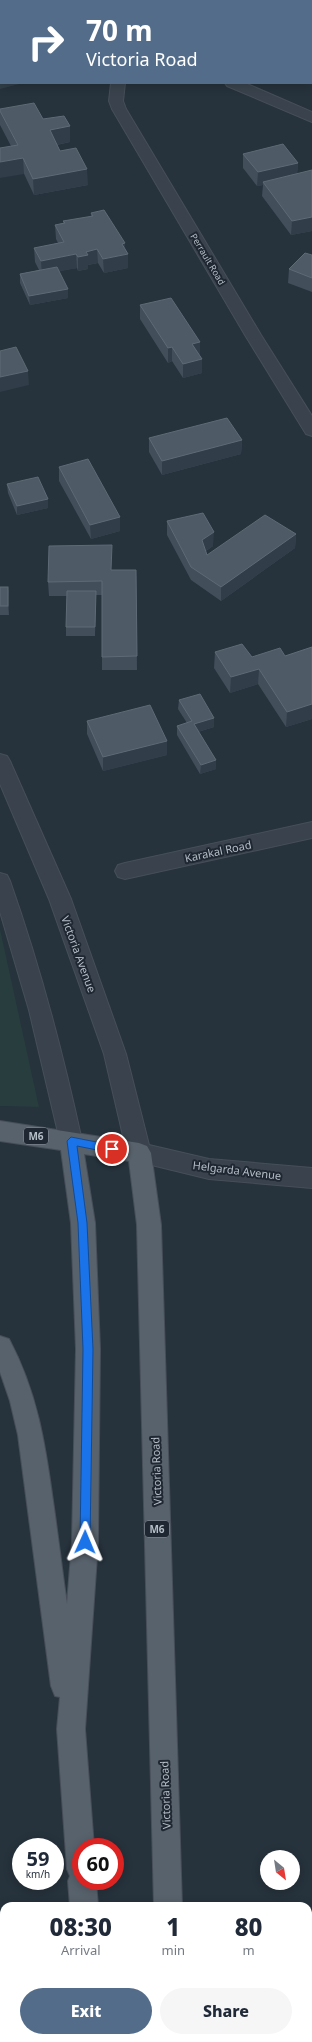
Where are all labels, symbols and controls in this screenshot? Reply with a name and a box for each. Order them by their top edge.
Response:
text: 70 m [86,11,153,49]
icon: right [20,16,72,68]
text: Victoria Road [86,47,198,71]
street label: Perrault Road [188,231,228,287]
street label: Karakal Road [183,837,253,865]
street label: Victoria Avenue [58,914,100,994]
road number: M6 [24,1128,48,1144]
pin [95,1132,129,1166]
icon: arrive [101,1138,123,1160]
street label: Helgarda Avenue [192,1157,282,1183]
street label: Victoria Road [147,1437,165,1505]
position arrow [64,1521,106,1563]
road number: M6 [145,1521,169,1537]
street label: Victoria Road [156,1761,174,1829]
speed limit sign: 60 [72,1838,124,1890]
text: 59 [27,1845,49,1872]
north arrow [260,1850,300,1890]
map controls [260,1850,300,1890]
text: km/h [26,1867,50,1881]
text: 08:30 [50,1910,112,1943]
text: 1 [166,1910,180,1943]
text: 80 [235,1910,262,1943]
text: Arrival [61,1941,101,1959]
text: min [162,1941,185,1959]
text: m [242,1941,255,1959]
button: Exit [20,1988,152,2034]
button: Share [160,1988,292,2034]

